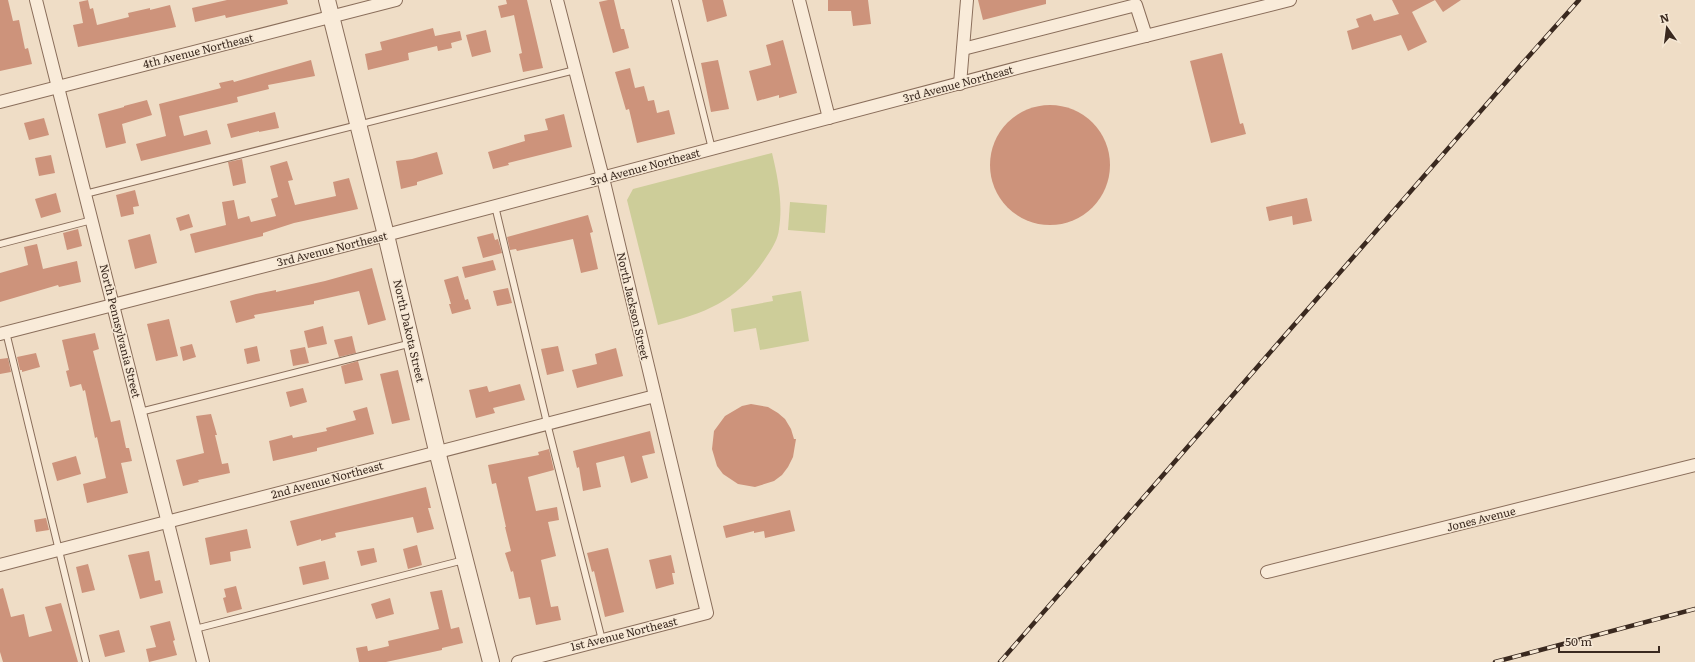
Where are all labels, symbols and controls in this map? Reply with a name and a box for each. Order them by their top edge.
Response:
north arrow [1647,8,1687,48]
text: N [1658,8,1671,26]
street label: 4th Avenue Northeast [141,28,255,72]
street label: 3rd Avenue Northeast [901,60,1015,105]
street label: 3rd Avenue Northeast [588,143,702,188]
street label: 3rd Avenue Northeast [275,226,389,270]
street label: North Jackson Street [614,250,654,362]
street label: North Pennsylvania Street [97,262,146,400]
street label: North Dakota Street [390,278,430,384]
street label: 2nd Avenue Northeast [269,456,385,502]
street label: Jones Avenue [1445,502,1517,534]
street label: 1st Avenue Northeast [569,612,679,654]
scale bar [1559,628,1659,654]
text: 50 m [1565,632,1592,650]

